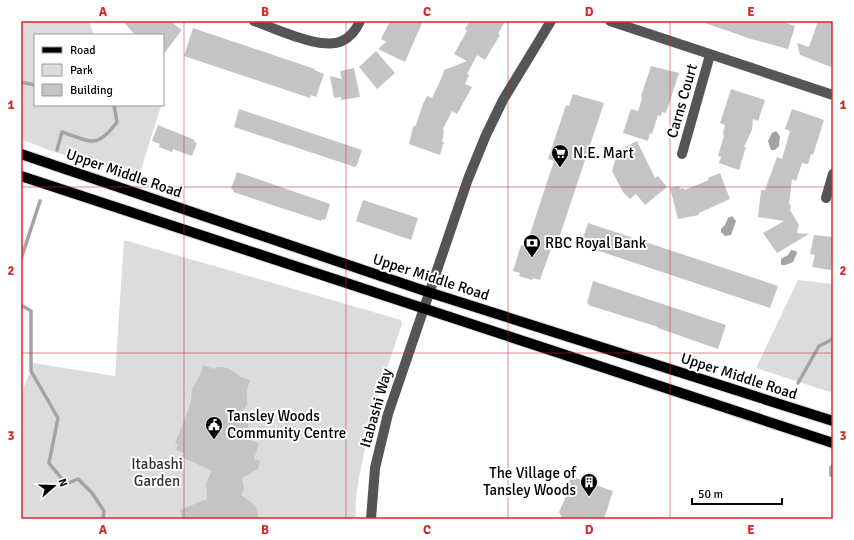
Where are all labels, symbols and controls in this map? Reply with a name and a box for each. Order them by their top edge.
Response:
text: A [99,4,108,20]
text: B [261,4,269,20]
text: C [423,4,431,20]
text: D [585,4,594,20]
text: E [747,4,755,20]
legend [34,34,164,106]
text: Road [70,43,96,58]
street label: Carns Court [663,62,701,140]
text: Park [70,63,93,78]
text: Building [70,83,113,98]
text: 1 [7,97,15,113]
text: 1 [839,97,847,113]
supermarket icon: N.E. Mart [550,143,570,168]
place label: N.E. Mart [573,144,634,162]
street label: Upper Middle Road [64,145,184,201]
bank icon: RBC Royal Bank [522,233,542,258]
place label: RBC Royal Bank [545,234,647,252]
street label: Upper Middle Road [370,250,492,304]
text: 2 [7,263,15,279]
text: 2 [839,263,847,279]
street label: Upper Middle Road [678,349,800,403]
street label: Itabashi Way [356,366,396,450]
place label: Tansley Woods Community Centre [227,407,346,442]
public building icon: Tansley Woods Community Centre [204,415,224,440]
text: 3 [7,428,15,444]
text: 3 [839,428,847,444]
park label: Itabashi Garden [131,455,183,490]
place label: The Village of Tansley Woods [483,464,577,499]
north arrow [34,466,74,506]
building icon: The Village of Tansley Woods [579,472,599,497]
text: N [56,477,70,489]
scale bar [692,480,782,506]
text: 50 m [698,487,723,502]
text: A [99,522,108,538]
text: B [261,522,269,538]
text: C [423,522,431,538]
text: D [585,522,594,538]
text: E [747,522,755,538]

